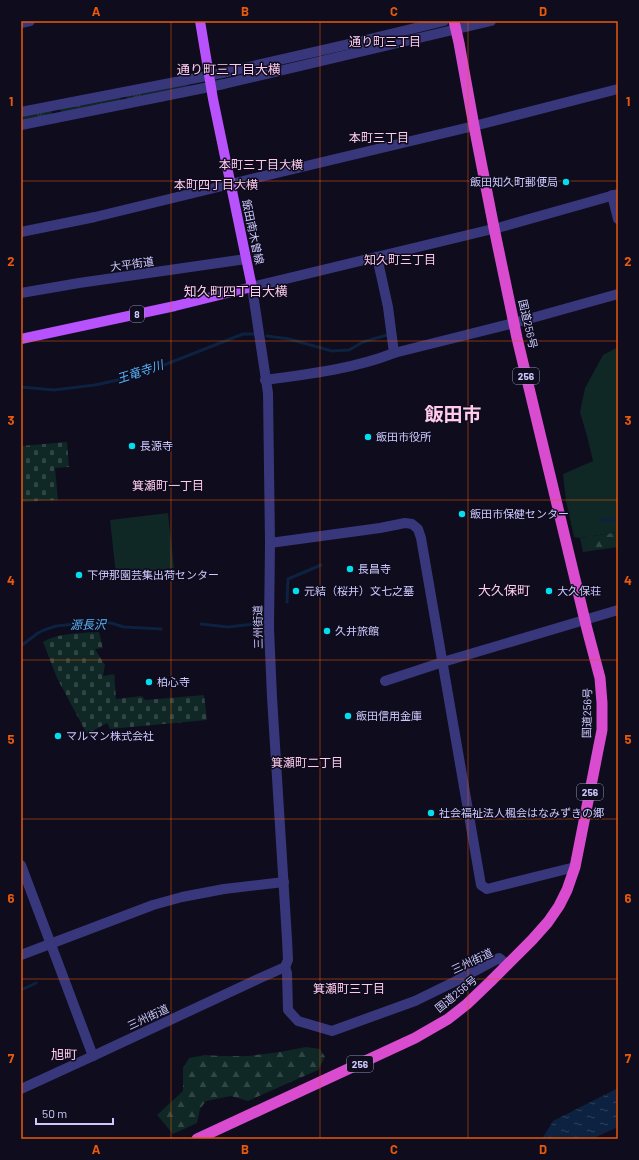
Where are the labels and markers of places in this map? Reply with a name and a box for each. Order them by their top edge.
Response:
place label: 飯田知久町郵便局 [470,175,558,188]
marker: 飯田知久町郵便局 [561,177,571,187]
place label: 飯田市役所 [376,430,432,443]
marker: 飯田市役所 [363,432,373,442]
place label: 長源寺 [140,439,173,452]
marker: 長源寺 [127,441,137,451]
place label: 飯田市保健センター [470,507,569,520]
marker: 飯田市保健センター [457,509,467,519]
place label: 長昌寺 [358,562,391,575]
marker: 長昌寺 [345,564,355,574]
place label: 下伊那園芸集出荷センター [87,568,219,581]
marker: 下伊那園芸集出荷センター [74,570,84,580]
place label: 元結（桜井）文七之墓 [304,584,414,597]
place label: 大久保荘 [557,584,601,597]
marker: 元結（桜井）文七之墓 [291,586,301,596]
marker: 大久保荘 [544,586,554,596]
place label: 久井旅館 [335,624,379,637]
marker: 久井旅館 [322,626,332,636]
place label: 柏心寺 [157,675,190,688]
marker: 柏心寺 [144,677,154,687]
place label: 飯田信用金庫 [356,709,422,722]
marker: 飯田信用金庫 [343,711,353,721]
place label: マルマン株式会社 [66,729,154,742]
marker: マルマン株式会社 [53,731,63,741]
place label: 社会福祉法人楓会はなみずきの郷 [439,806,604,819]
marker: 社会福祉法人楓会はなみずきの郷 [426,808,436,818]

